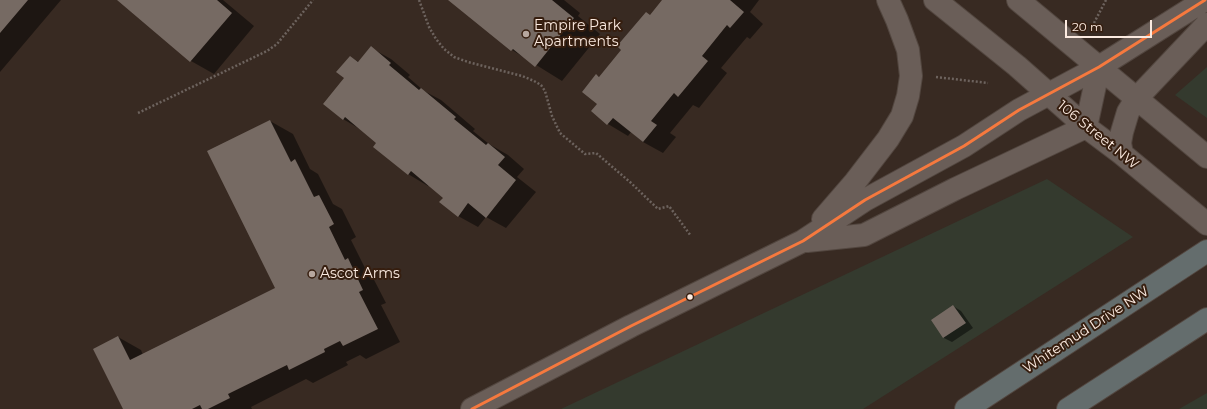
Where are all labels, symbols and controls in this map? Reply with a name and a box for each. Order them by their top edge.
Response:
scale bar [1067,12,1154,38]
place label: Empire Park Apartments [534,18,621,50]
text: 20 m [1072,19,1103,34]
marker: Empire Park Apartments [521,29,531,39]
street label: 106 Street NW [1054,97,1142,173]
place label: Ascot Arms [320,266,400,282]
marker: Ascot Arms [307,269,317,279]
street label: Whitemud Drive NW [1020,283,1152,377]
unlabelled marker [685,292,695,302]

